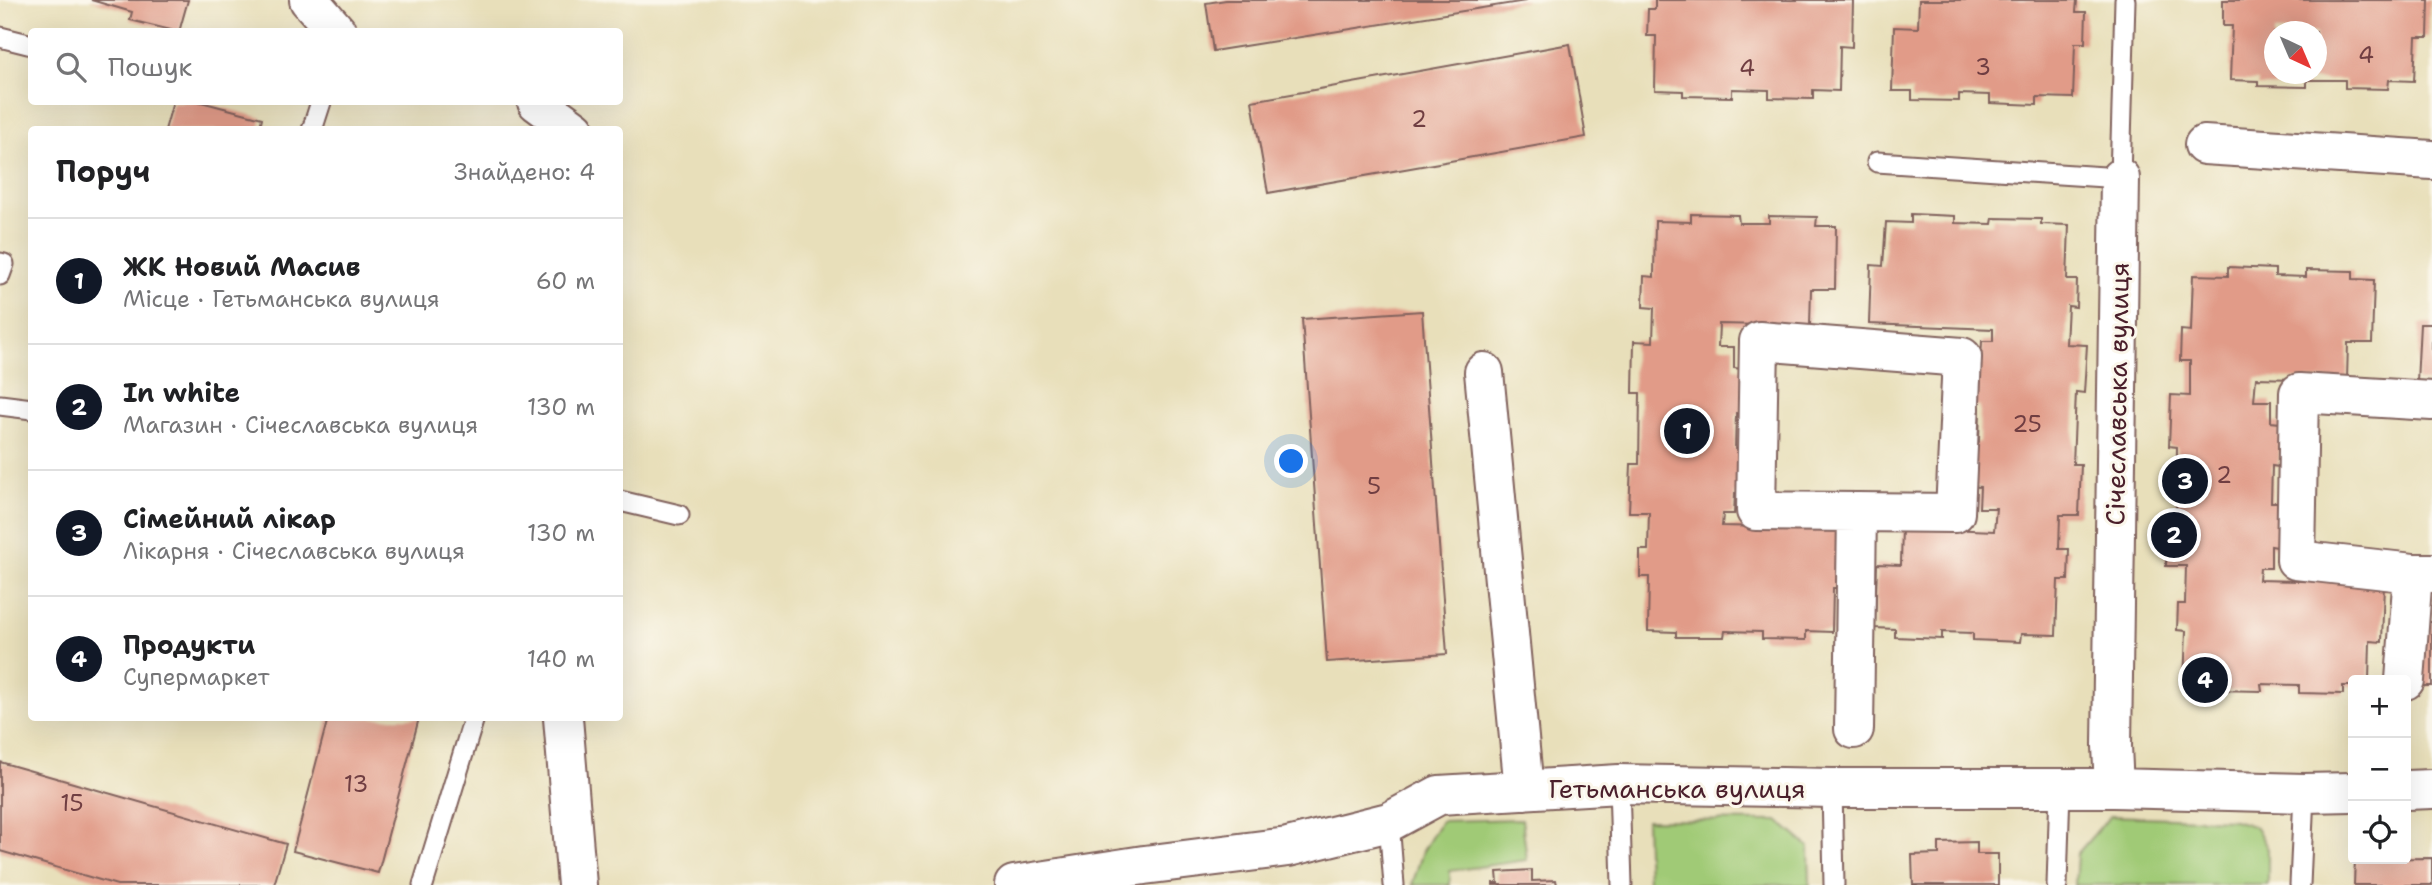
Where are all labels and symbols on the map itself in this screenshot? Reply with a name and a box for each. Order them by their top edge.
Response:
north arrow [2264,21,2327,84]
house number: 4 [2358,40,2374,70]
house number: 3 [1975,52,1991,82]
house number: 4 [1739,53,1755,83]
house number: 2 [1411,104,1427,134]
street label: Січеславська вулиця [2097,262,2137,526]
pin: 1 [1664,405,1710,457]
house number: 25 [2012,409,2042,439]
your location [1274,444,1308,478]
pin: 3 [2162,455,2208,507]
house number: 2 [2216,460,2232,490]
house number: 5 [1367,471,1381,501]
pin: 2 [2151,509,2197,561]
pin: 4 [2182,654,2228,706]
house number: 13 [344,769,368,799]
street label: Гетьманська вулиця [1548,771,1806,806]
house number: 15 [60,788,84,818]

